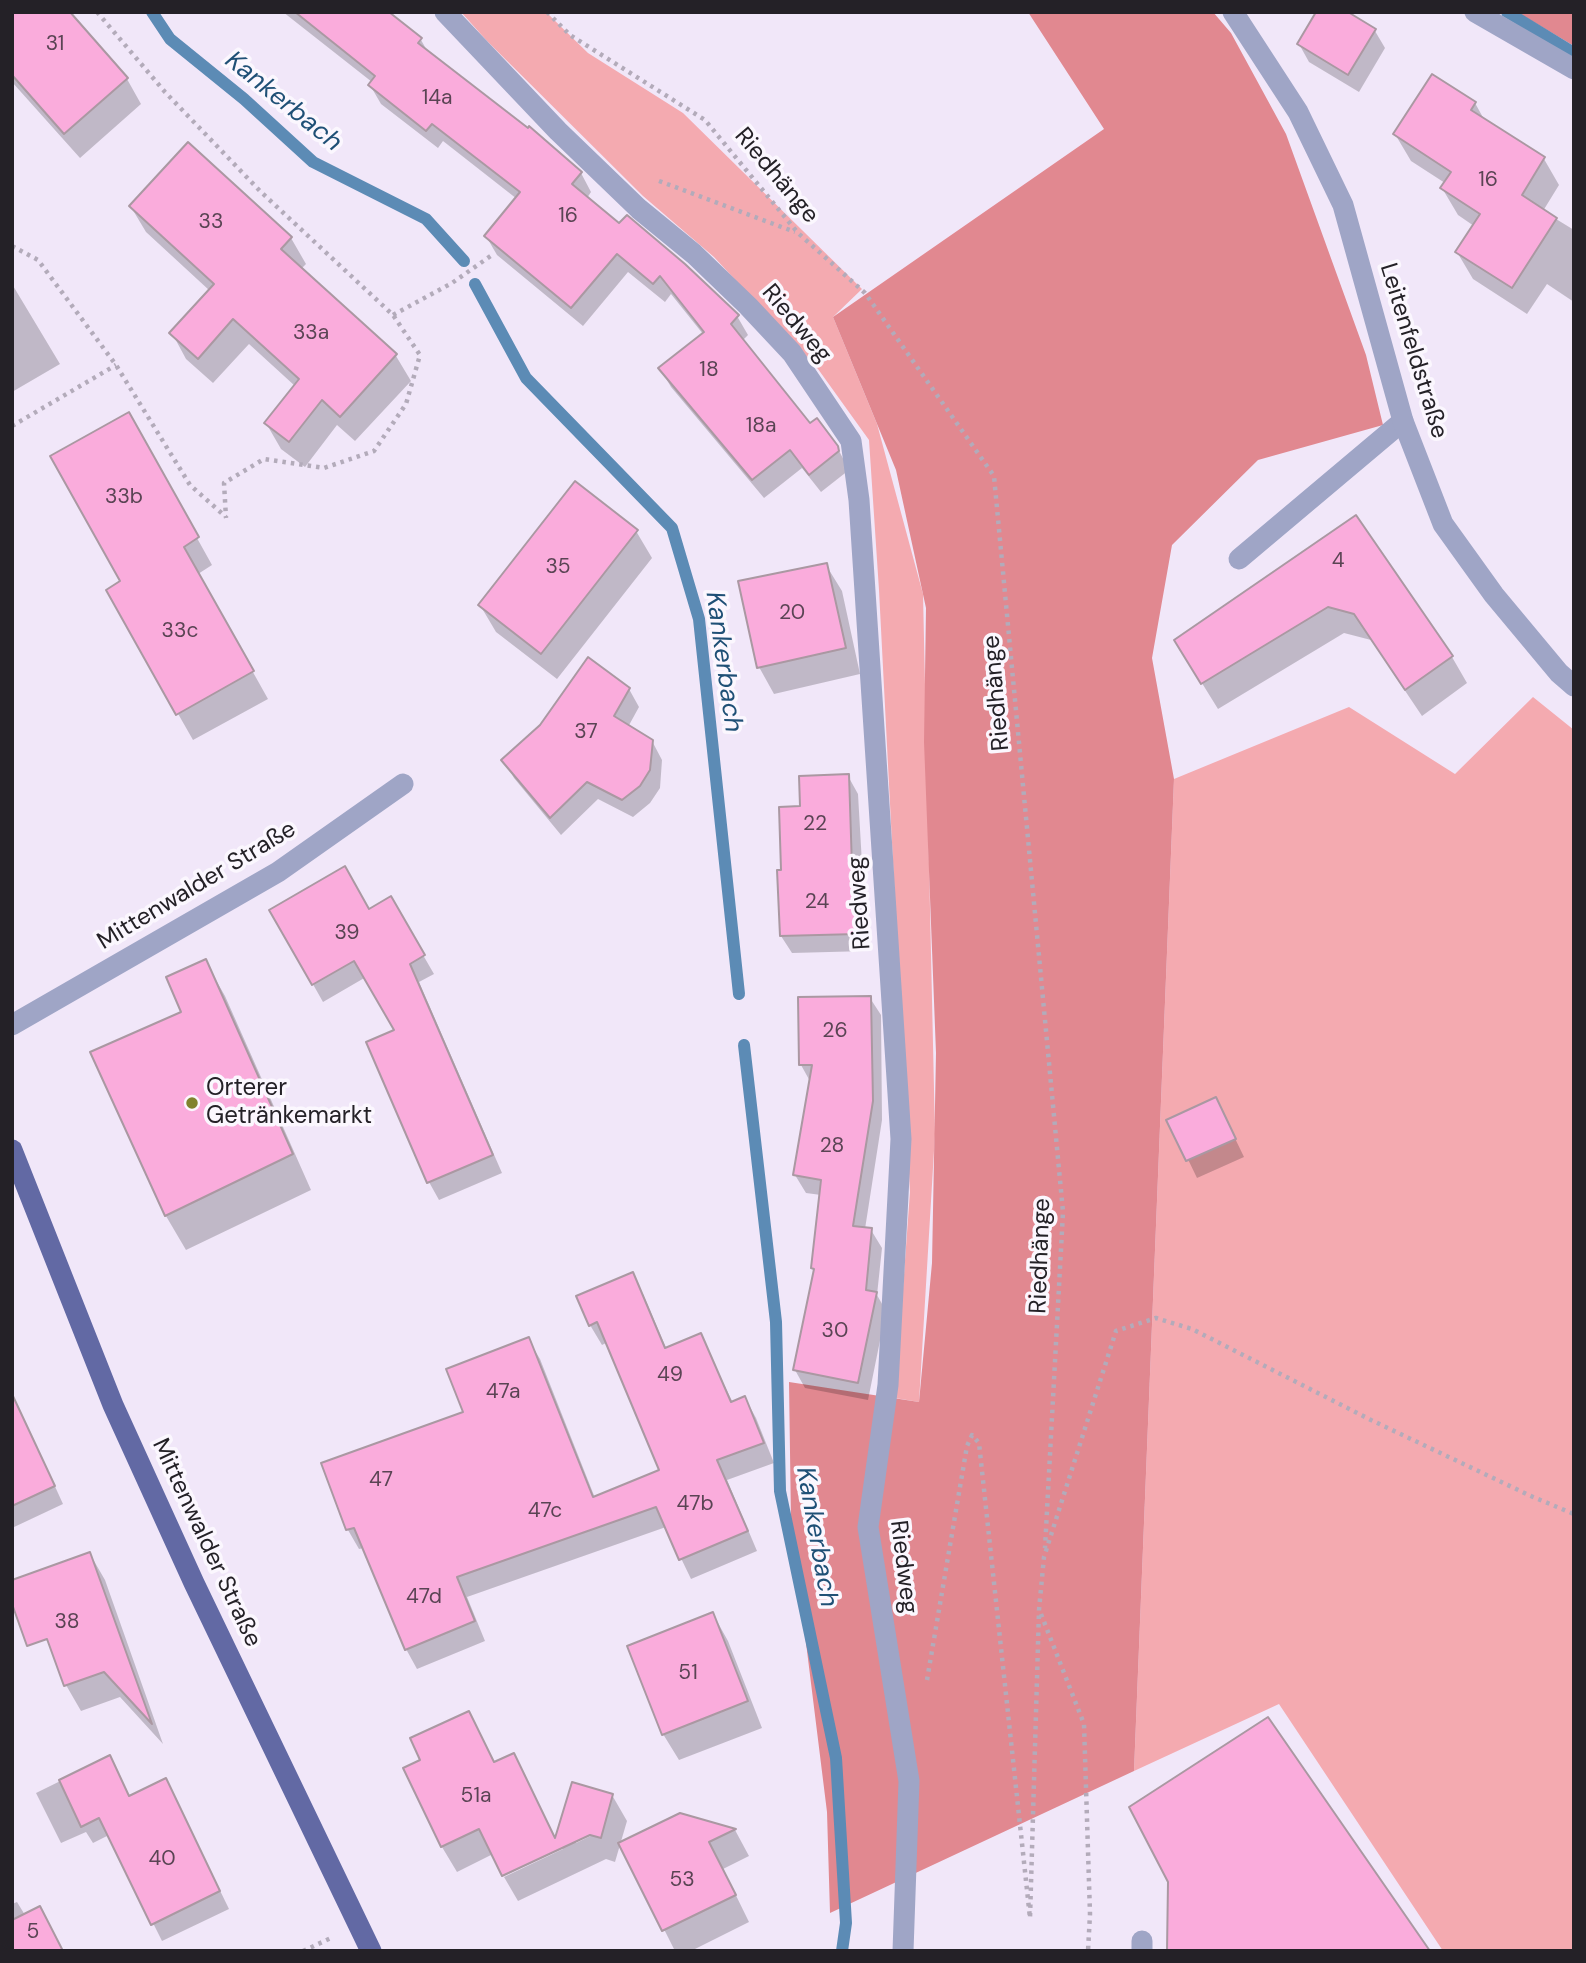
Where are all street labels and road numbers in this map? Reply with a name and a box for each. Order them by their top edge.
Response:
street label: Riedhänge [728,122,824,230]
street label: Leitenfeldstraße [1373,260,1453,442]
street label: Riedweg [755,279,837,369]
street label: Riedhänge [978,634,1016,752]
street label: Mittenwalder Straße [93,815,301,957]
street label: Riedweg [842,855,878,951]
street label: Riedhänge [1025,1198,1057,1314]
street label: Mittenwalder Straße [145,1434,267,1652]
street label: Riedweg [883,1519,923,1615]

